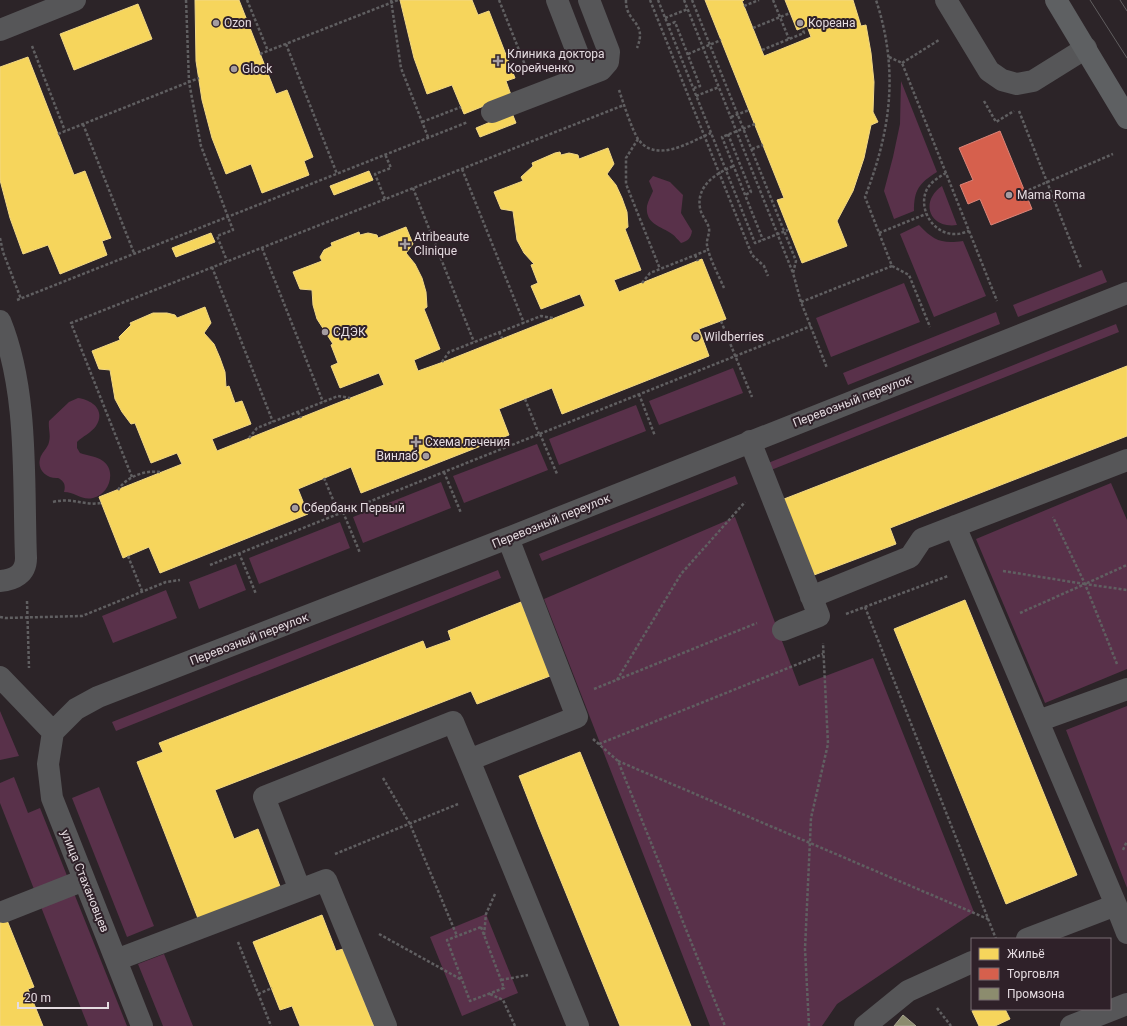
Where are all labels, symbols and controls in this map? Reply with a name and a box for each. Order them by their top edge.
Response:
place label: Ozon [224,16,252,30]
place label: Кореана [808,16,855,30]
marker: Ozon [211,18,221,28]
marker: Кореана [795,18,805,28]
place label: Клиника доктора Корейченко [507,47,605,75]
marker: Клиника доктора Корейченко [492,55,504,67]
place label: Glock [242,62,273,76]
marker: Glock [229,64,239,74]
place label: Mama Roma [1017,188,1085,202]
marker: Mama Roma [1004,190,1014,200]
place label: Atribeaute Clinique [414,230,469,258]
marker: Atribeaute Clinique [399,238,411,250]
place label: СДЭК [333,325,366,339]
marker: СДЭК [320,327,330,337]
place label: Wildberries [704,330,764,344]
marker: Wildberries [691,332,701,342]
street label: Перевозный переулок [791,372,914,430]
place label: Схема лечения [425,435,510,449]
marker: Схема лечения [410,436,422,448]
place label: Винлаб [377,449,418,463]
marker: Винлаб [421,451,431,461]
street label: Перевозный переулок [490,491,613,551]
place label: Сбербанк Первый [303,501,405,515]
marker: Сбербанк Первый [290,503,300,513]
street label: Перевозный переулок [188,610,311,668]
street label: улица Стахановцев [58,828,112,934]
legend [971,938,1111,1010]
text: Жильё [1007,947,1045,961]
text: Торговля [1007,967,1059,981]
scale bar [18,984,108,1010]
text: Промзона [1007,987,1064,1001]
text: 20 m [24,991,51,1005]

